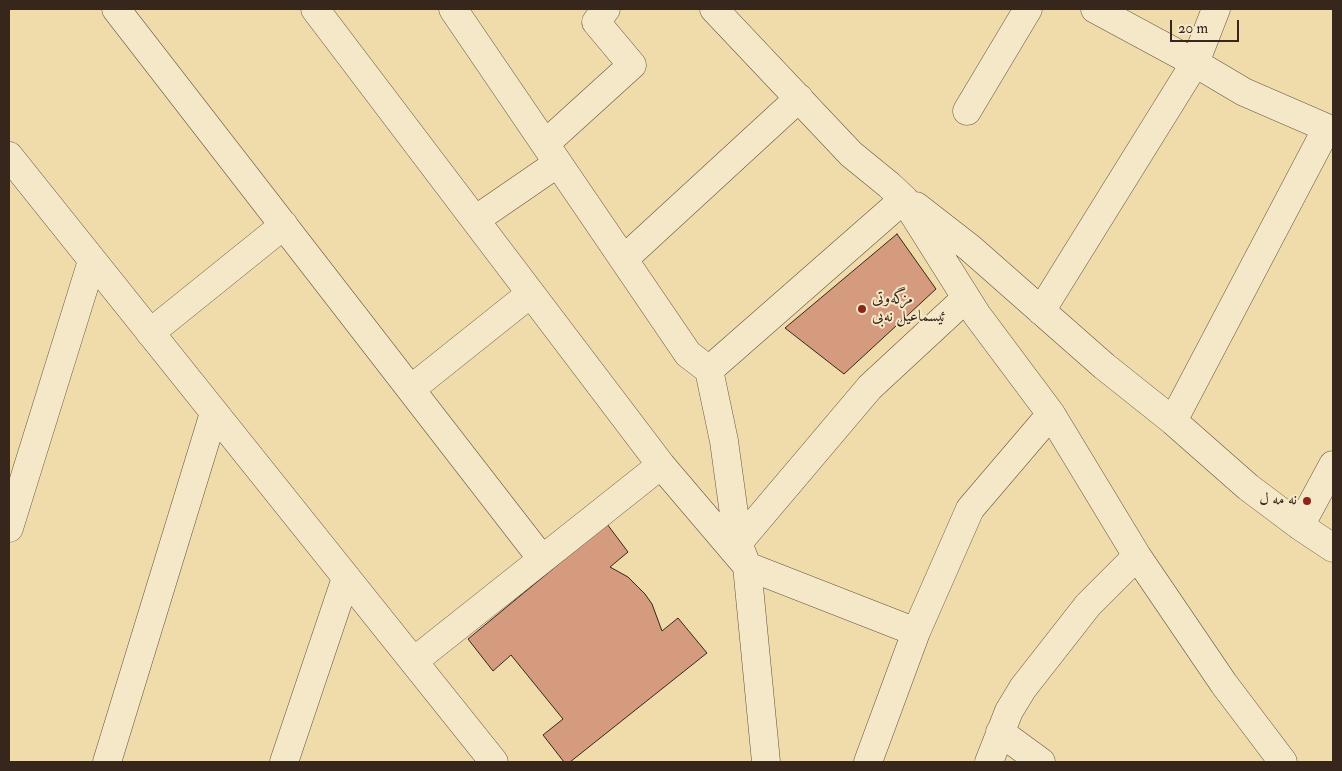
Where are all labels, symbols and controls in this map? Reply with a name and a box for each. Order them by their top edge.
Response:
scale bar [1172,10,1241,42]
text: 20 m [1178,19,1208,38]
place label: مزگەوتی ئیسماعیل نەبی [872,290,946,328]
marker: مزگەوتی ئیسماعیل نەبی [856,303,868,315]
place label: نه مه ل [1259,491,1297,511]
marker: نه مه ل [1301,495,1313,507]

